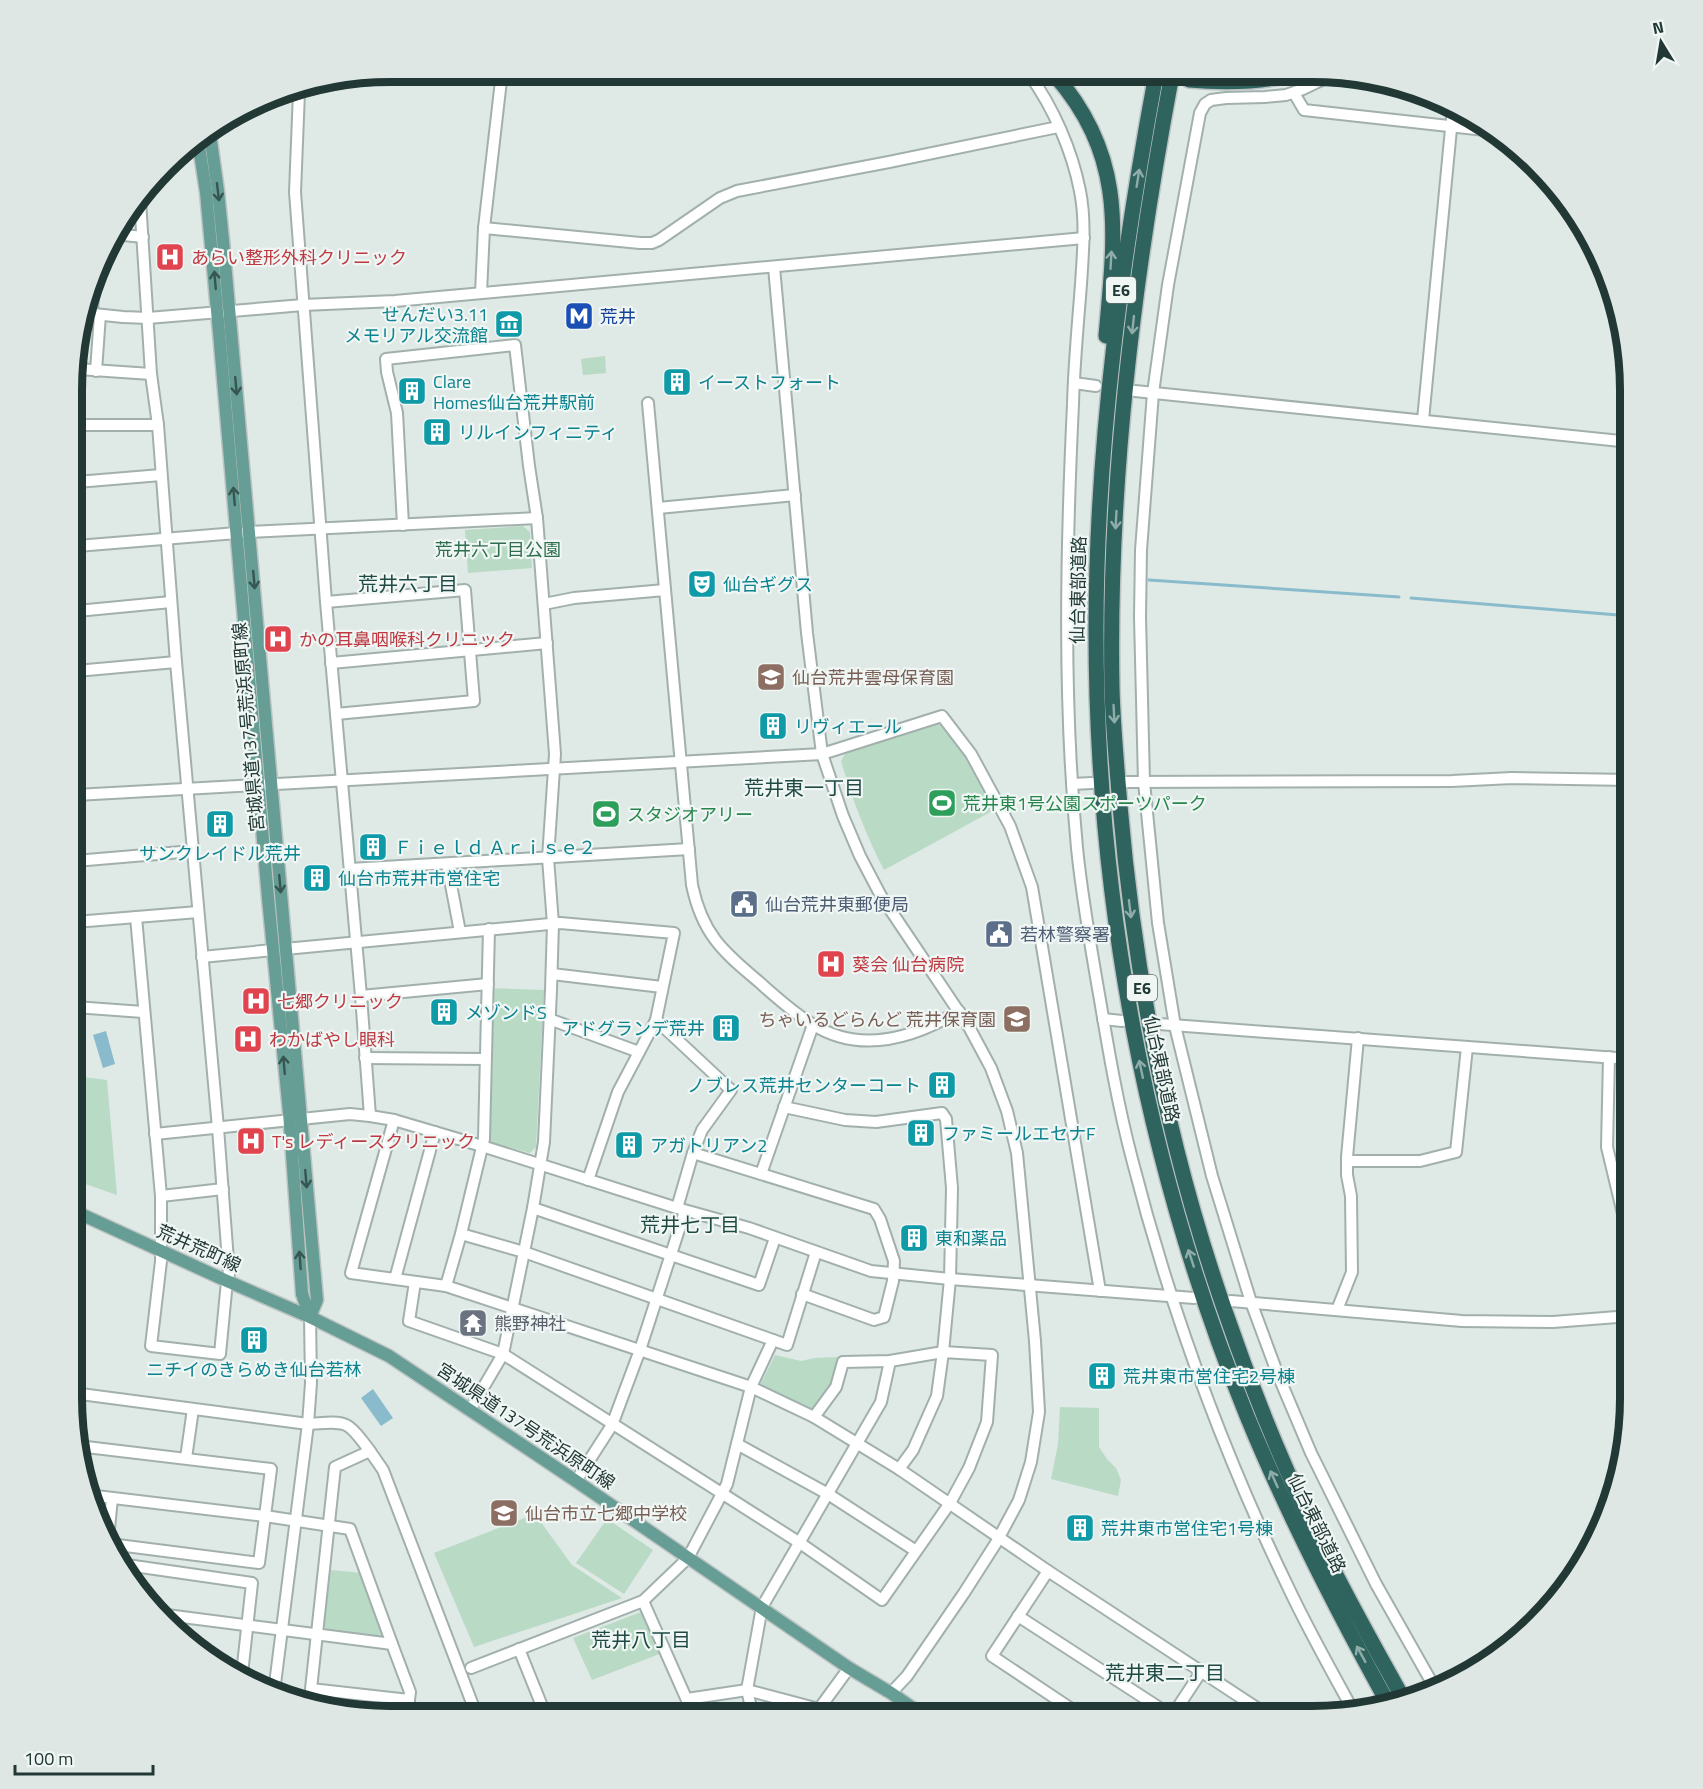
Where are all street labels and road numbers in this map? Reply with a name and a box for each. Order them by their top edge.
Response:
road number: E6 [1106,277,1136,303]
street label: 仙台東部道路 [1064,536,1092,644]
street label: 宮城県道137号荒浜原町線 [225,621,271,833]
road number: E6 [1127,975,1157,1001]
street label: 仙台東部道路 [1138,1013,1186,1125]
street label: 荒井荒町線 [152,1217,246,1279]
street label: 宮城県道137号荒浜原町線 [431,1356,621,1496]
street label: 仙台東部道路 [1281,1469,1353,1577]

